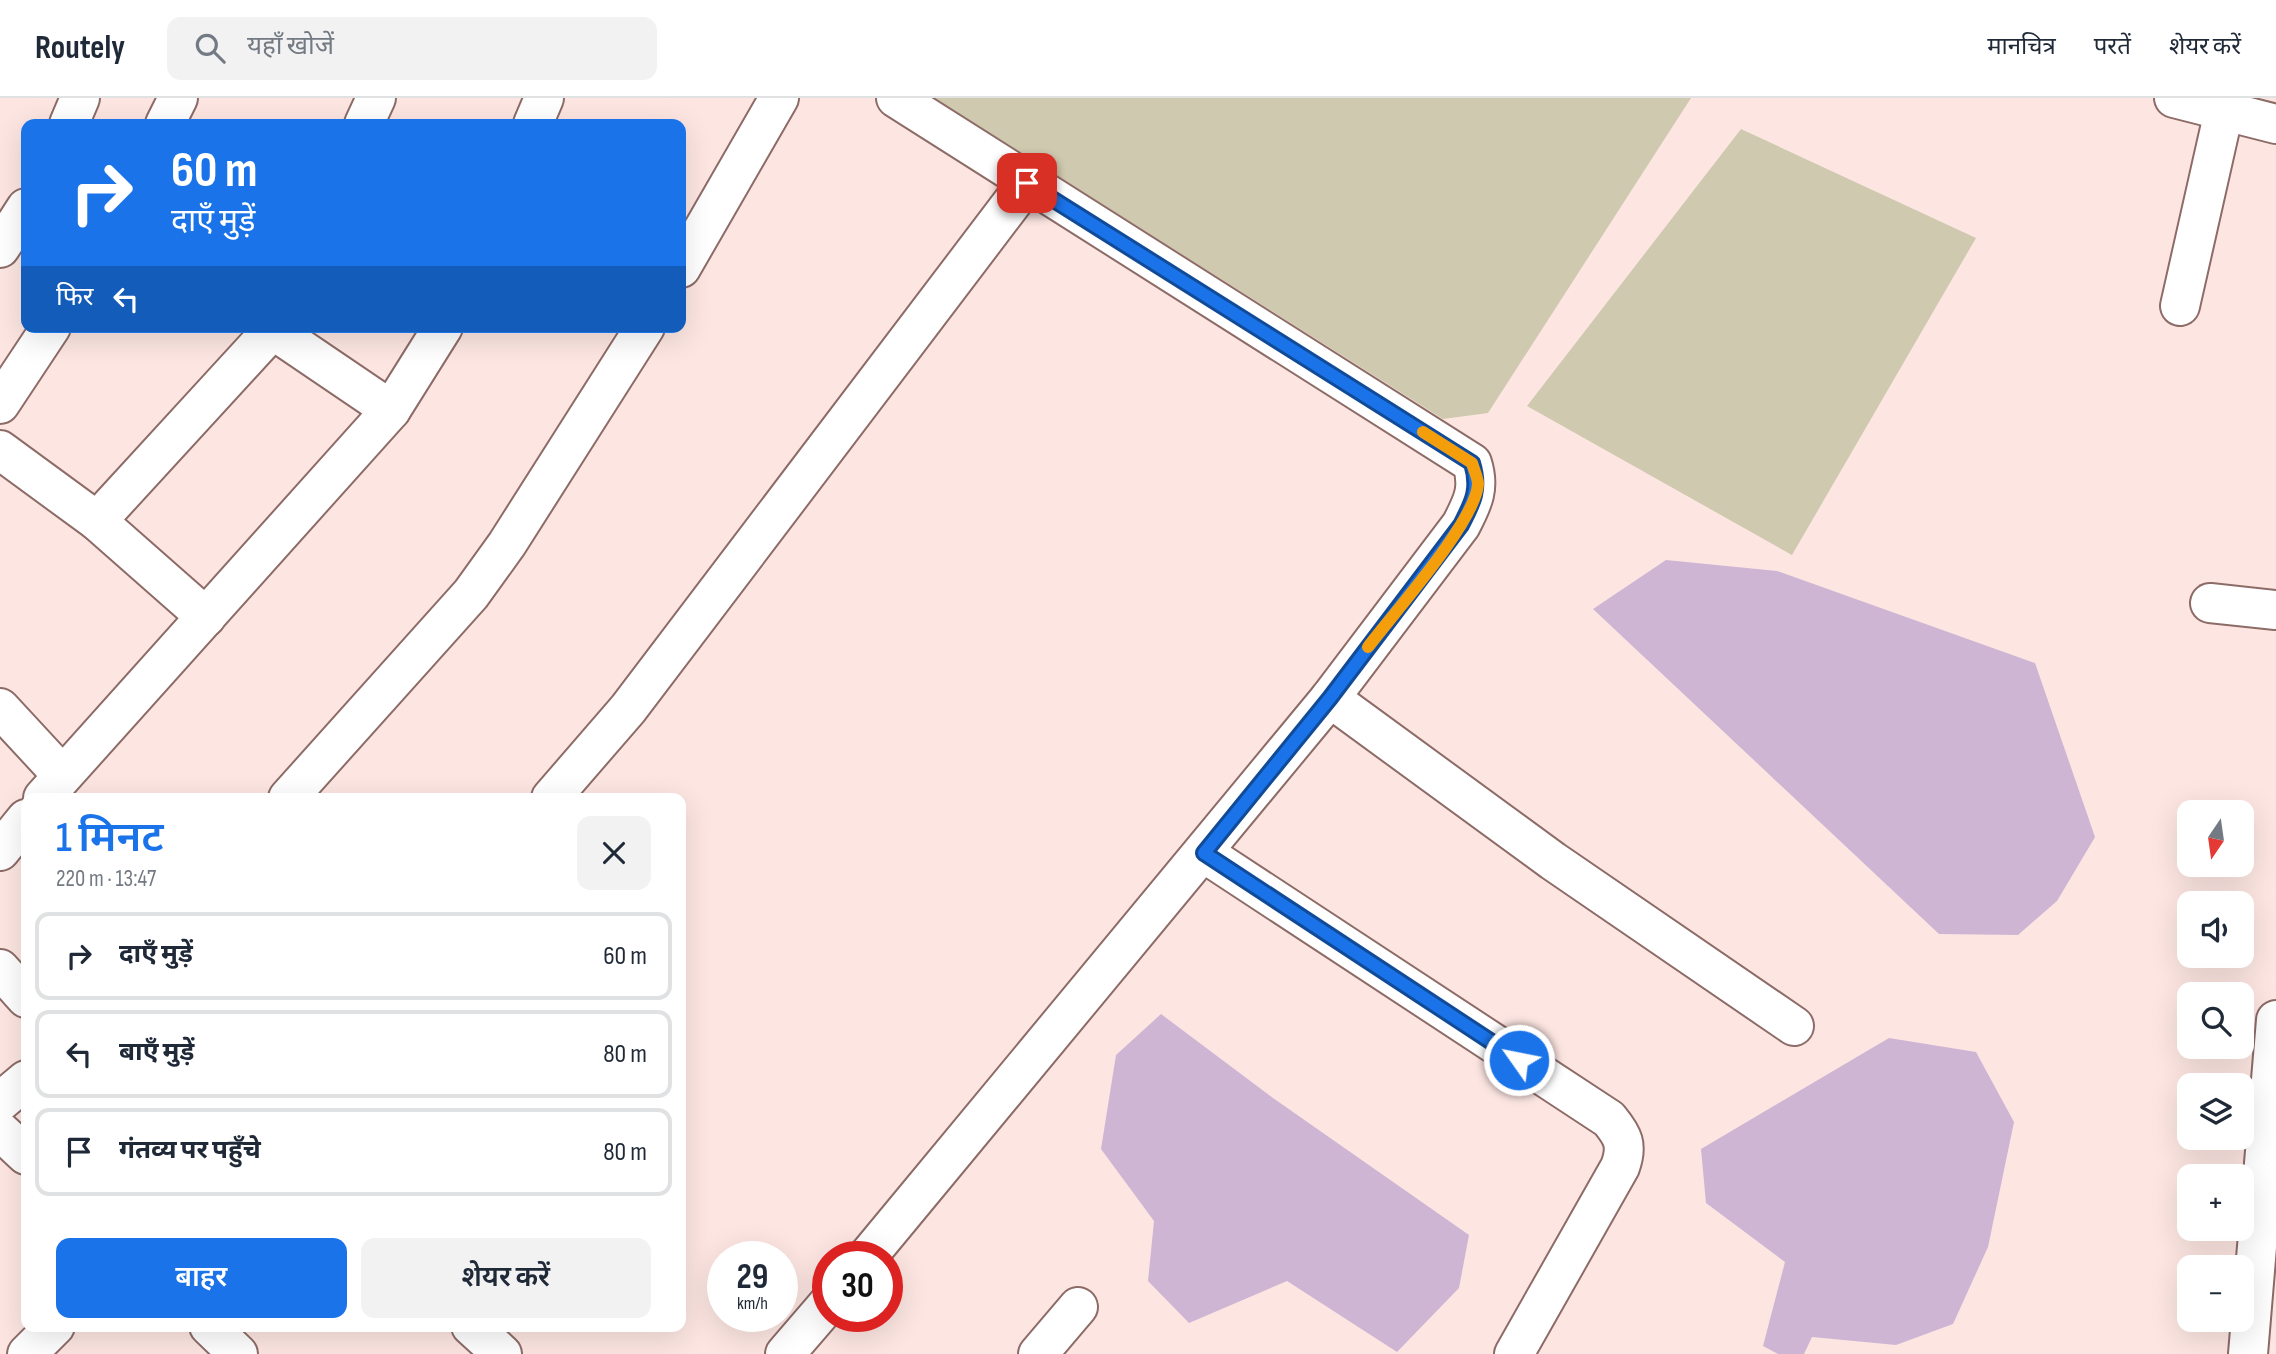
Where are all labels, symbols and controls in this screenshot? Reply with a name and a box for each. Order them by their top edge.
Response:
search box [167,17,657,80]
text: Routely [35,28,125,68]
icon: search [191,29,229,67]
text: यहाँ खोजें [247,31,334,62]
text: मानचित्र [1987,32,2056,61]
text: परतें [2094,32,2131,61]
text: शेयर करें [2169,32,2241,61]
text: 60 m [171,142,258,201]
icon: right [56,147,147,238]
pin [997,153,1057,213]
icon: arrive [1008,164,1046,202]
text: दाएँ मुड़ें [171,202,255,241]
icon: left [107,280,145,318]
text: फिर [56,282,93,313]
north arrow [2177,800,2254,877]
map controls [2177,800,2254,1332]
text: 1 मिनट [56,813,164,864]
button: close [577,816,651,890]
text: 220 m · 13:47 [56,865,156,893]
button: sound [2177,891,2254,968]
icon: right [60,937,98,975]
text: दाएँ मुड़ें [119,939,193,970]
text: 60 m [603,941,647,972]
button: search [2177,982,2254,1059]
position arrow [1482,1023,1556,1097]
icon: left [60,1035,98,1073]
text: बाएँ मुड़ें [119,1037,194,1068]
text: 80 m [603,1039,647,1070]
button: layers [2177,1073,2254,1150]
icon: arrive [60,1133,98,1171]
text: गंतव्य पर पहुँचे [119,1135,261,1166]
text: 80 m [603,1137,647,1168]
button: + [2177,1164,2254,1241]
button: बाहर [56,1238,347,1318]
button: शेयर करें [361,1238,651,1318]
speed limit sign: 30 [812,1241,903,1332]
button: − [2177,1255,2254,1332]
text: 29 [737,1256,768,1299]
text: km/h [737,1293,768,1314]

